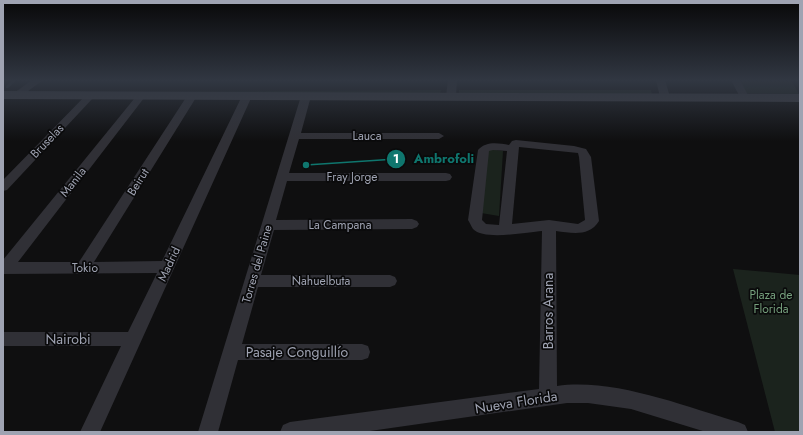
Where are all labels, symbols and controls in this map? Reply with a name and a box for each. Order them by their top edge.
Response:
street label: Bruselas [26,120,68,162]
street label: Lauca [353,127,382,145]
callout: Ambrofoli [386,146,482,171]
text: Ambrofoli [413,149,474,168]
text: 1 [393,150,399,168]
street label: Manila [56,163,91,201]
street label: Beirut [123,165,153,199]
street label: Fray Jorge [327,168,377,186]
street label: La Campana [309,216,372,234]
street label: Torres del Paine [237,223,277,305]
street label: Madrid [153,244,185,284]
street label: Tokio [72,259,98,277]
street label: Nahuelbuta [292,272,350,290]
street label: Barros Arana [538,273,558,349]
park label: Plaza de Florida [749,286,793,318]
street label: Nairobi [45,329,91,349]
street label: Pasaje Conguillío [246,342,349,362]
street label: Nueva Florida [473,386,559,418]

